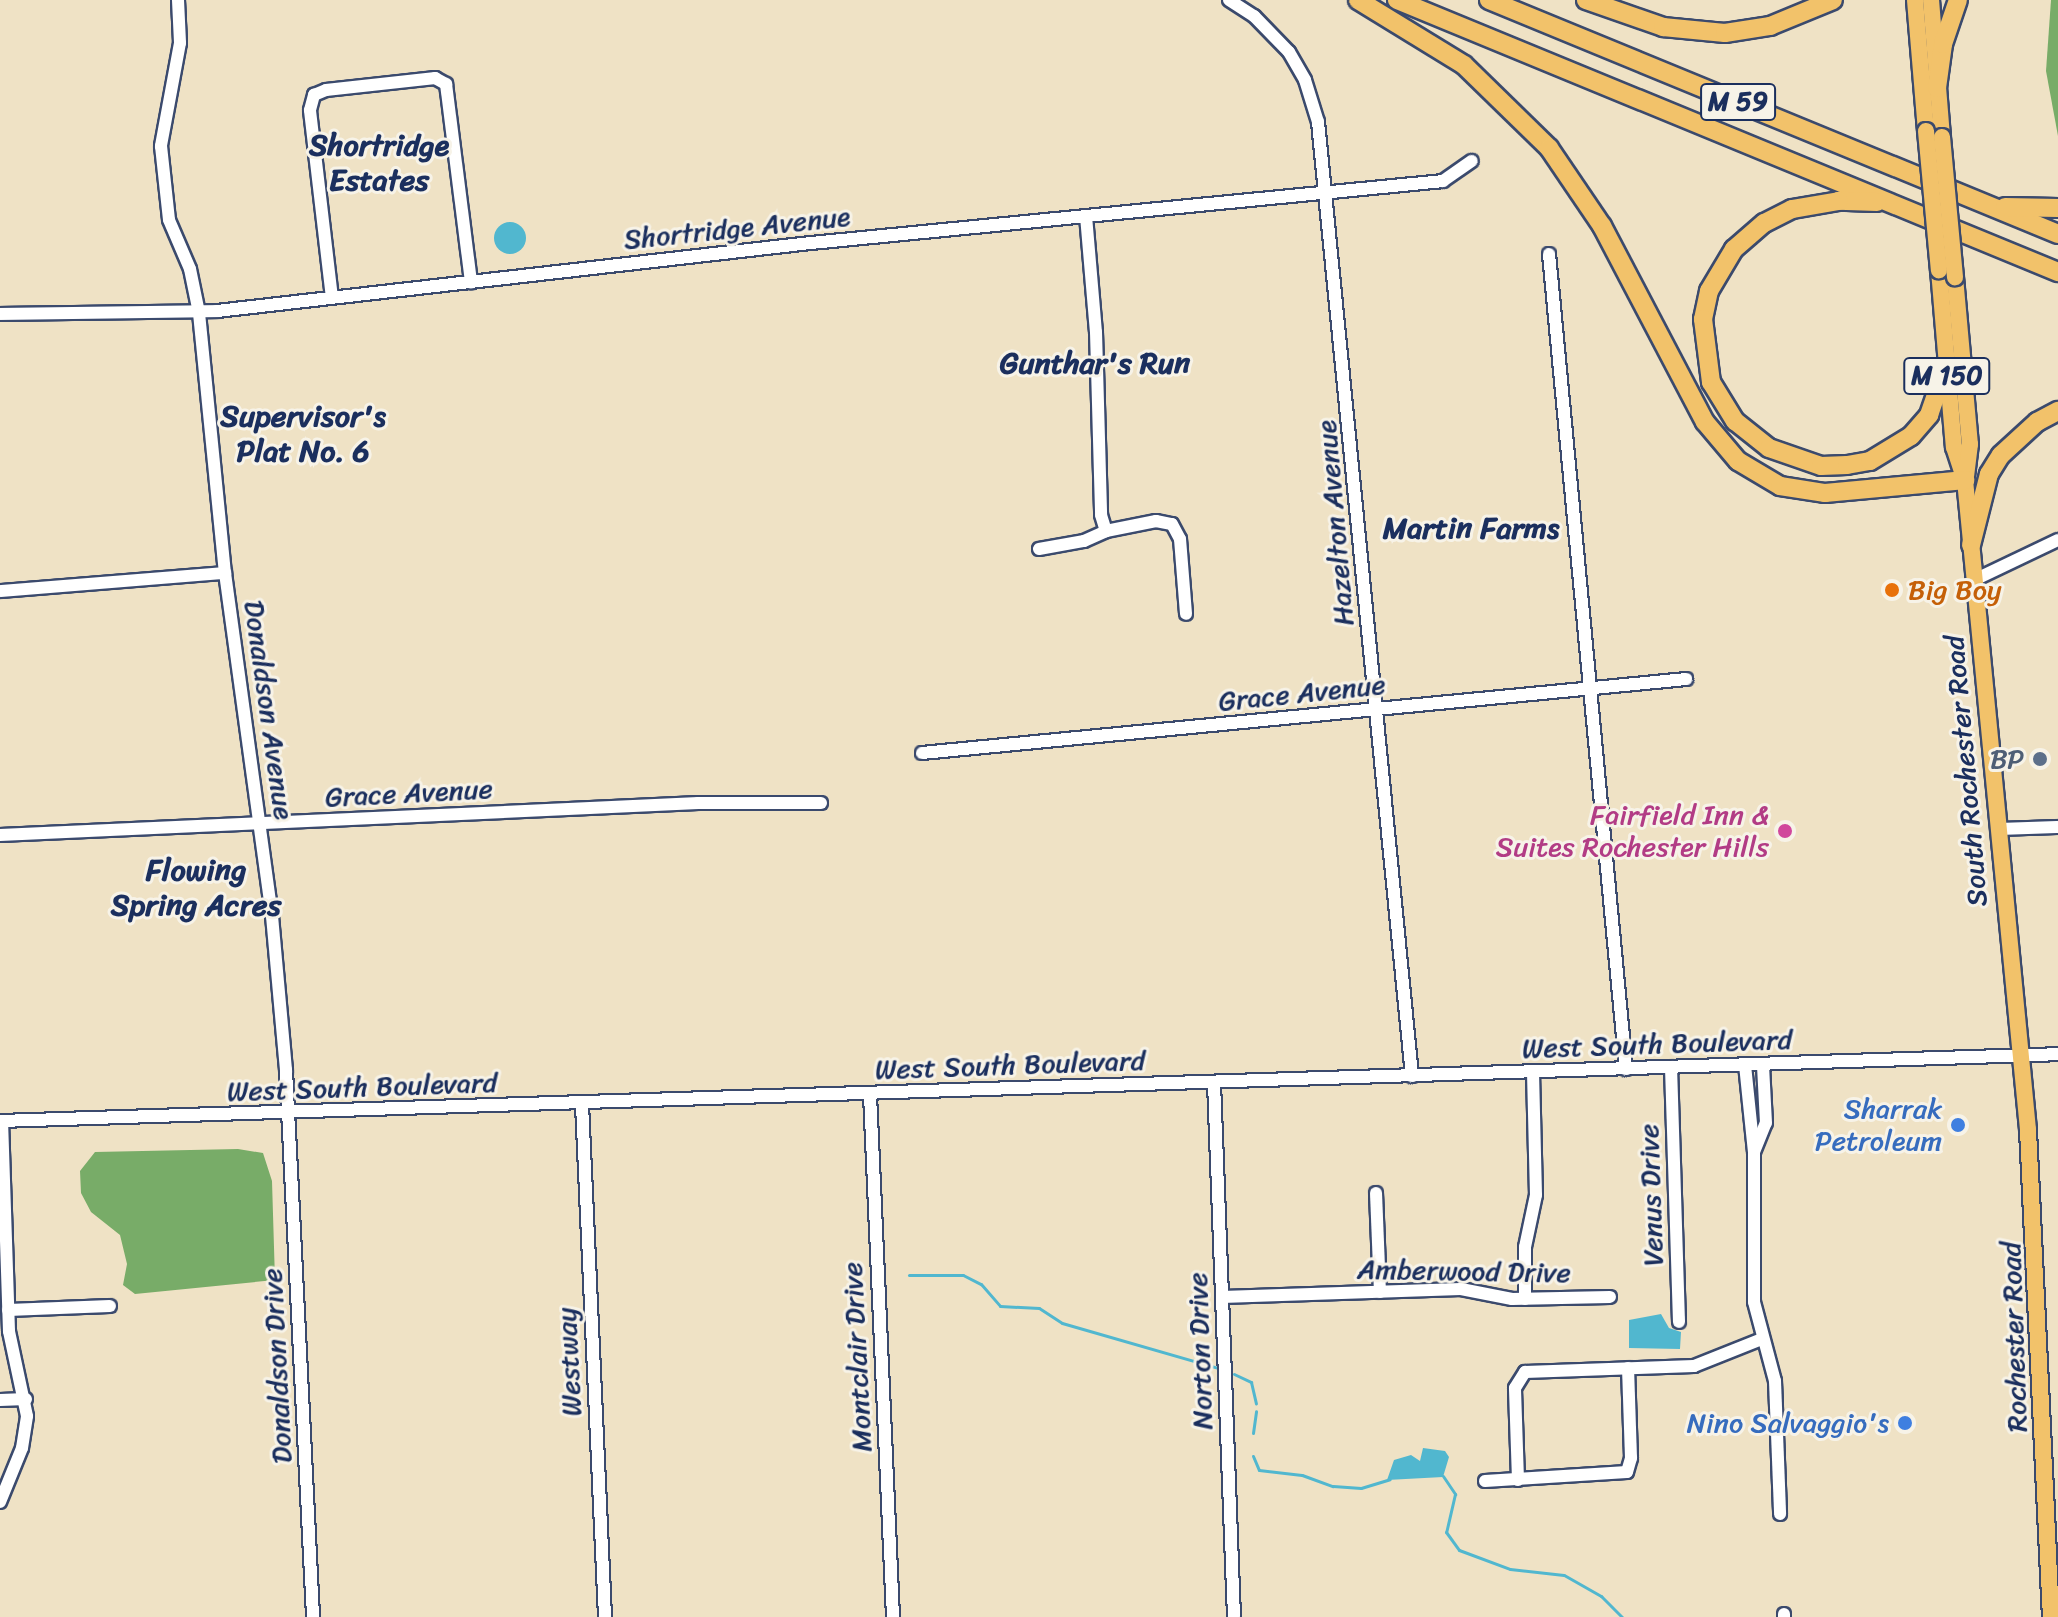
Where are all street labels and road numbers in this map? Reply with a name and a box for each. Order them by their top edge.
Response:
road number: M 59 [1700,80,1776,124]
street label: Shortridge Avenue [622,199,852,257]
road number: M 150 [1903,354,1991,398]
street label: Hazelton Avenue [1309,419,1361,627]
street label: Donaldson Avenue [237,598,301,822]
street label: South Rochester Road [1937,634,1995,908]
street label: Grace Avenue [1217,668,1387,718]
street label: Grace Avenue [324,772,494,814]
street label: West South Boulevard [1521,1022,1793,1066]
street label: West South Boulevard [874,1043,1146,1087]
street label: West South Boulevard [226,1065,498,1109]
street label: Venus Drive [1632,1123,1670,1267]
street label: Rochester Road [1994,1241,2034,1433]
street label: Amberwood Drive [1357,1252,1571,1290]
street label: Montclair Drive [835,1261,879,1453]
street label: Donaldson Drive [255,1268,299,1464]
street label: Norton Drive [1180,1272,1220,1430]
street label: Westway [549,1307,589,1417]

